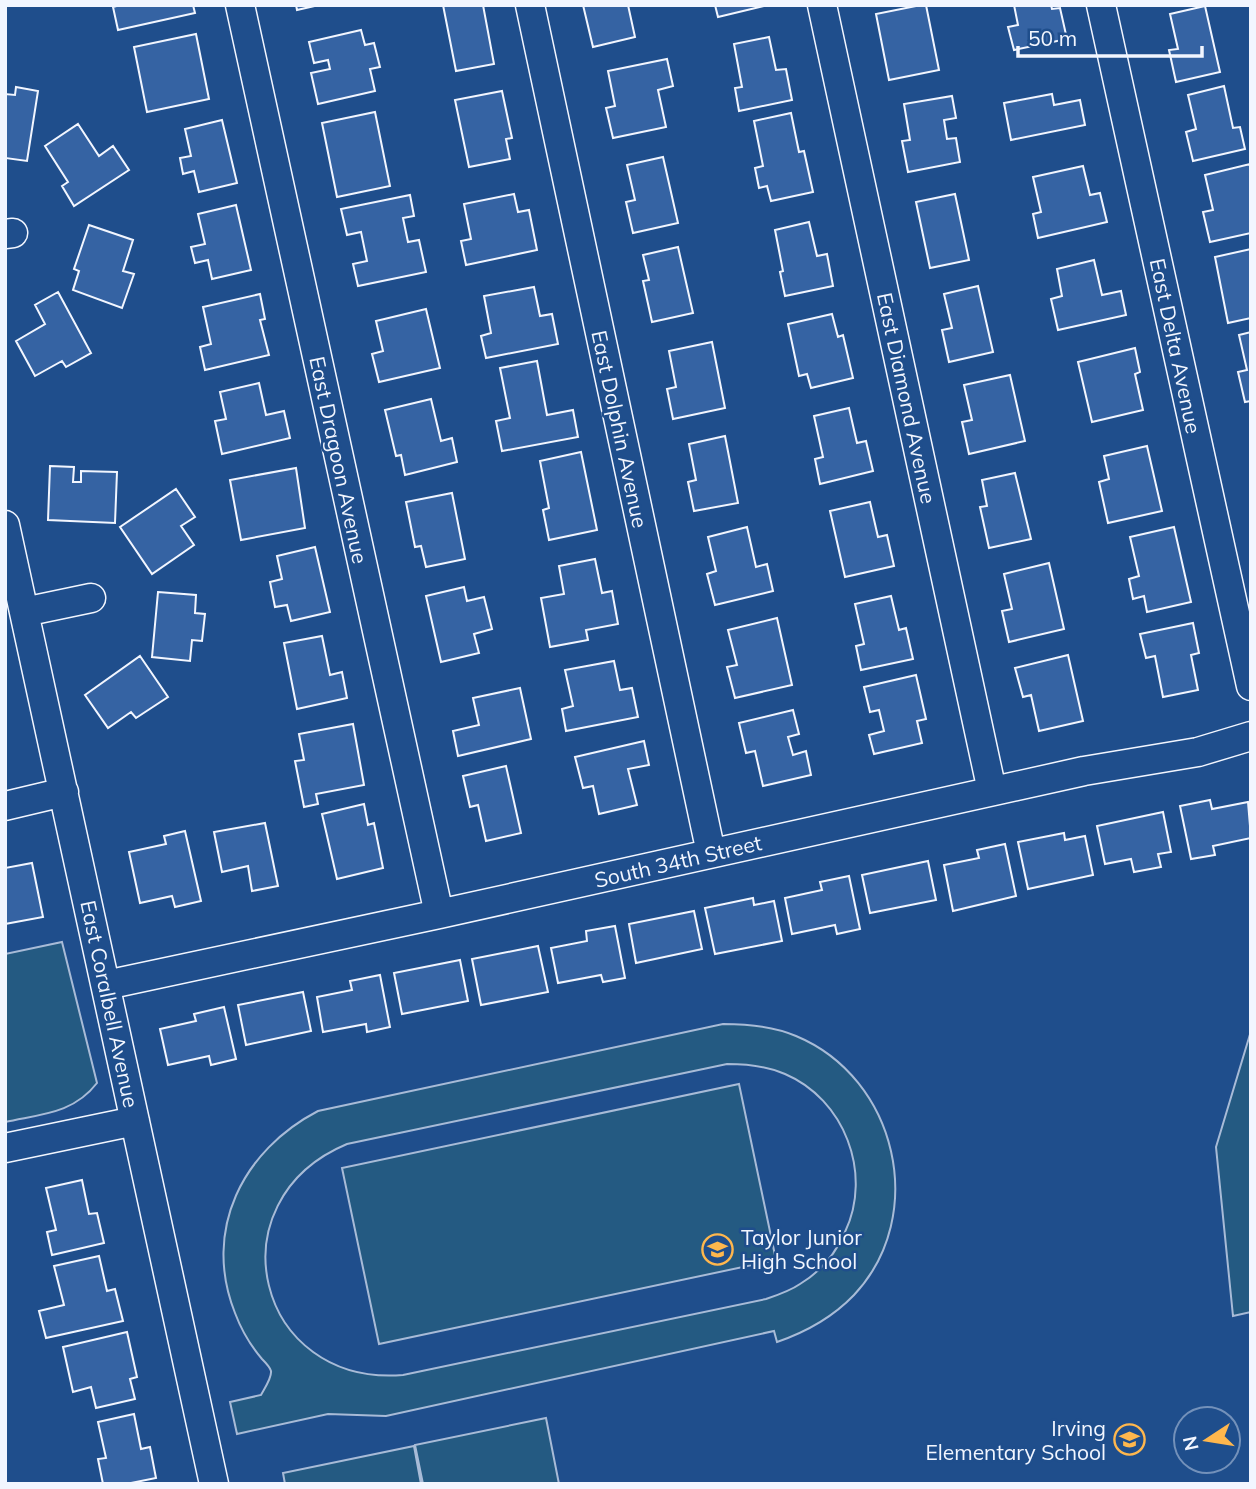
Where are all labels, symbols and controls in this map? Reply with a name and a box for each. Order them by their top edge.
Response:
scale bar [1018,14,1202,58]
text: 50 m [1028,25,1077,51]
street label: East Delta Avenue [1145,256,1207,436]
street label: East Diamond Avenue [872,290,942,506]
street label: East Dolphin Avenue [586,328,654,530]
street label: East Dragoon Avenue [304,354,374,566]
street label: South 34th Street [592,829,764,893]
street label: East Coralbell Avenue [75,898,145,1110]
place label: Taylor Junior High School [741,1224,862,1274]
school or university icon: Taylor Junior High School [701,1232,735,1266]
north arrow [1172,1405,1242,1475]
place label: Irving Elementary School [925,1415,1106,1465]
school or university icon: Irving Elementary School [1112,1423,1146,1457]
text: N [1177,1434,1204,1453]

